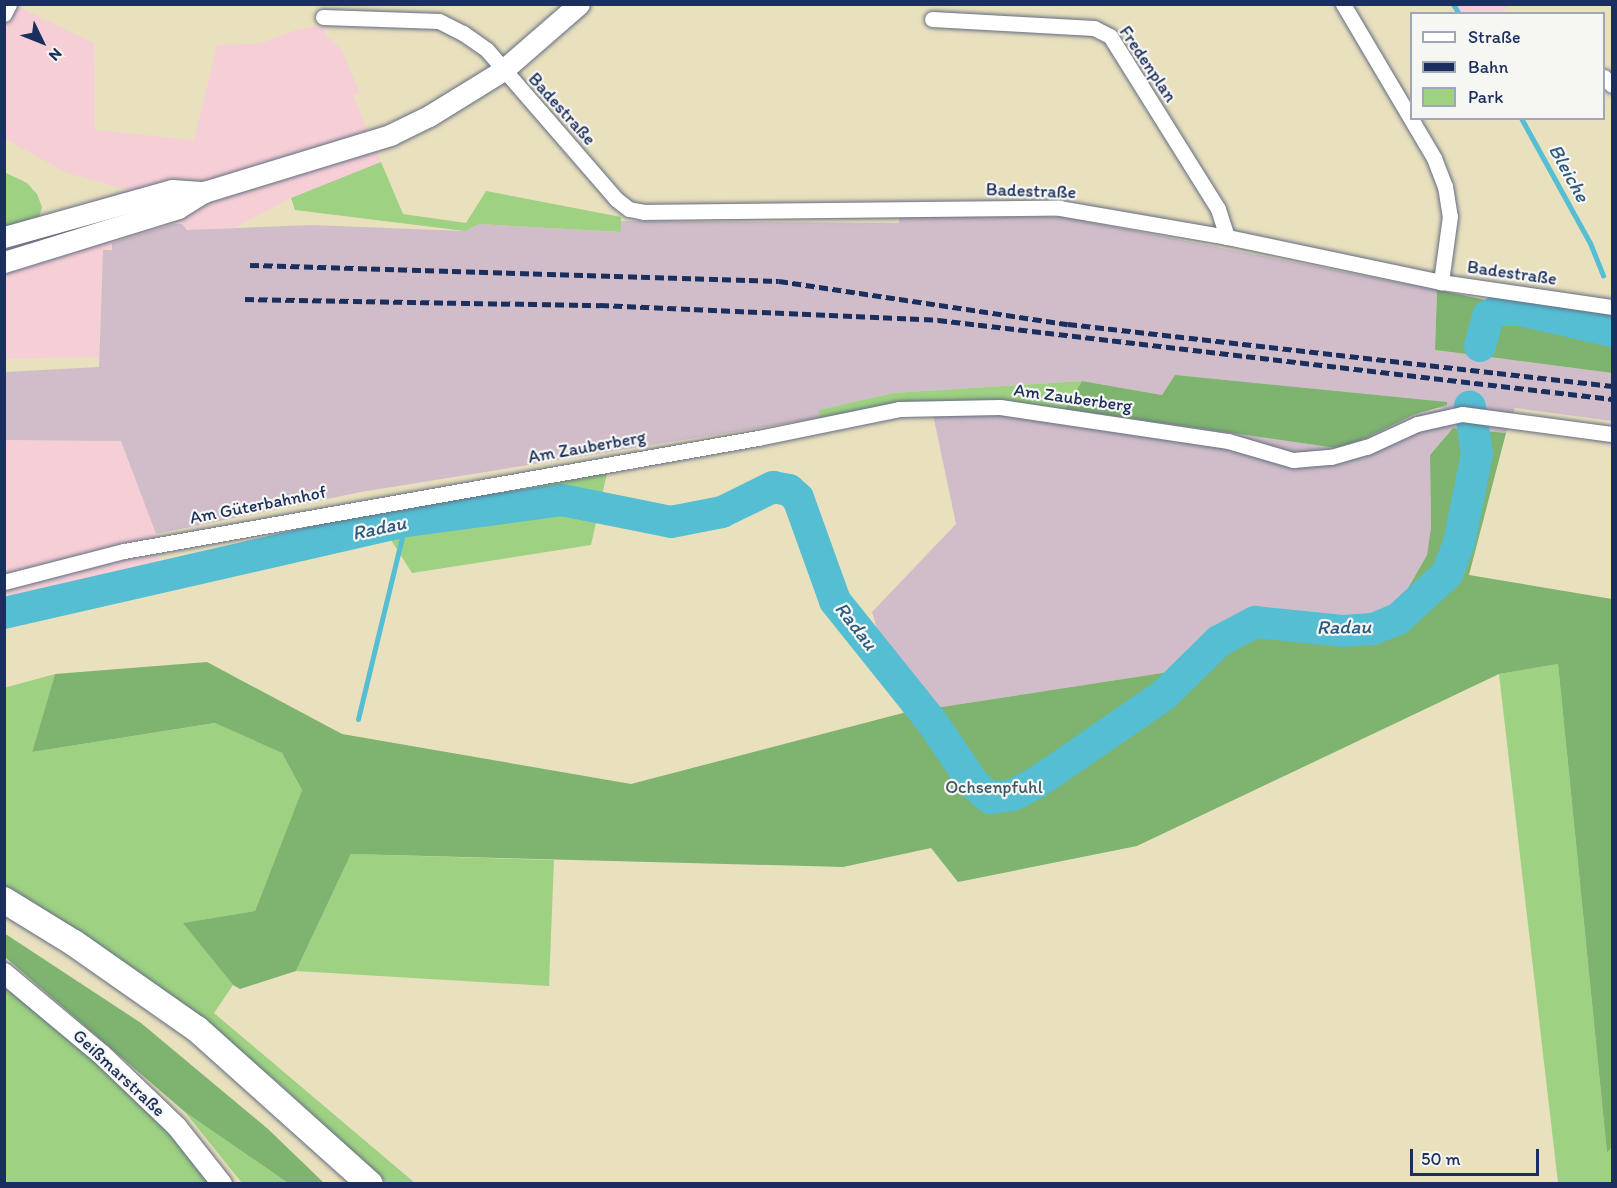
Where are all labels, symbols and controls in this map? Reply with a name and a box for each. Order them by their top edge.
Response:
north arrow [12,12,72,72]
legend [1410,12,1605,120]
street label: Fredenplan [1115,22,1181,106]
text: Straße [1468,26,1521,48]
text: N [45,44,66,65]
text: Bahn [1468,56,1508,78]
street label: Badestraße [524,68,600,150]
text: Park [1468,86,1503,108]
water label: Bleiche [1543,140,1595,206]
street label: Badestraße [985,179,1077,203]
street label: Badestraße [1466,256,1558,290]
street label: Am Zauberberg [1012,379,1134,417]
street label: Am Zauberberg [526,426,648,468]
street label: Am Güterbahnhof [188,481,328,529]
water label: Radau [350,511,408,545]
water label: Radau [830,597,882,655]
water label: Radau [1317,615,1371,639]
park label: Ochsenpfuhl [945,776,1043,798]
street label: Geißmarstraße [68,1025,170,1121]
scale bar [1413,1137,1542,1175]
text: 50 m [1421,1148,1461,1170]

